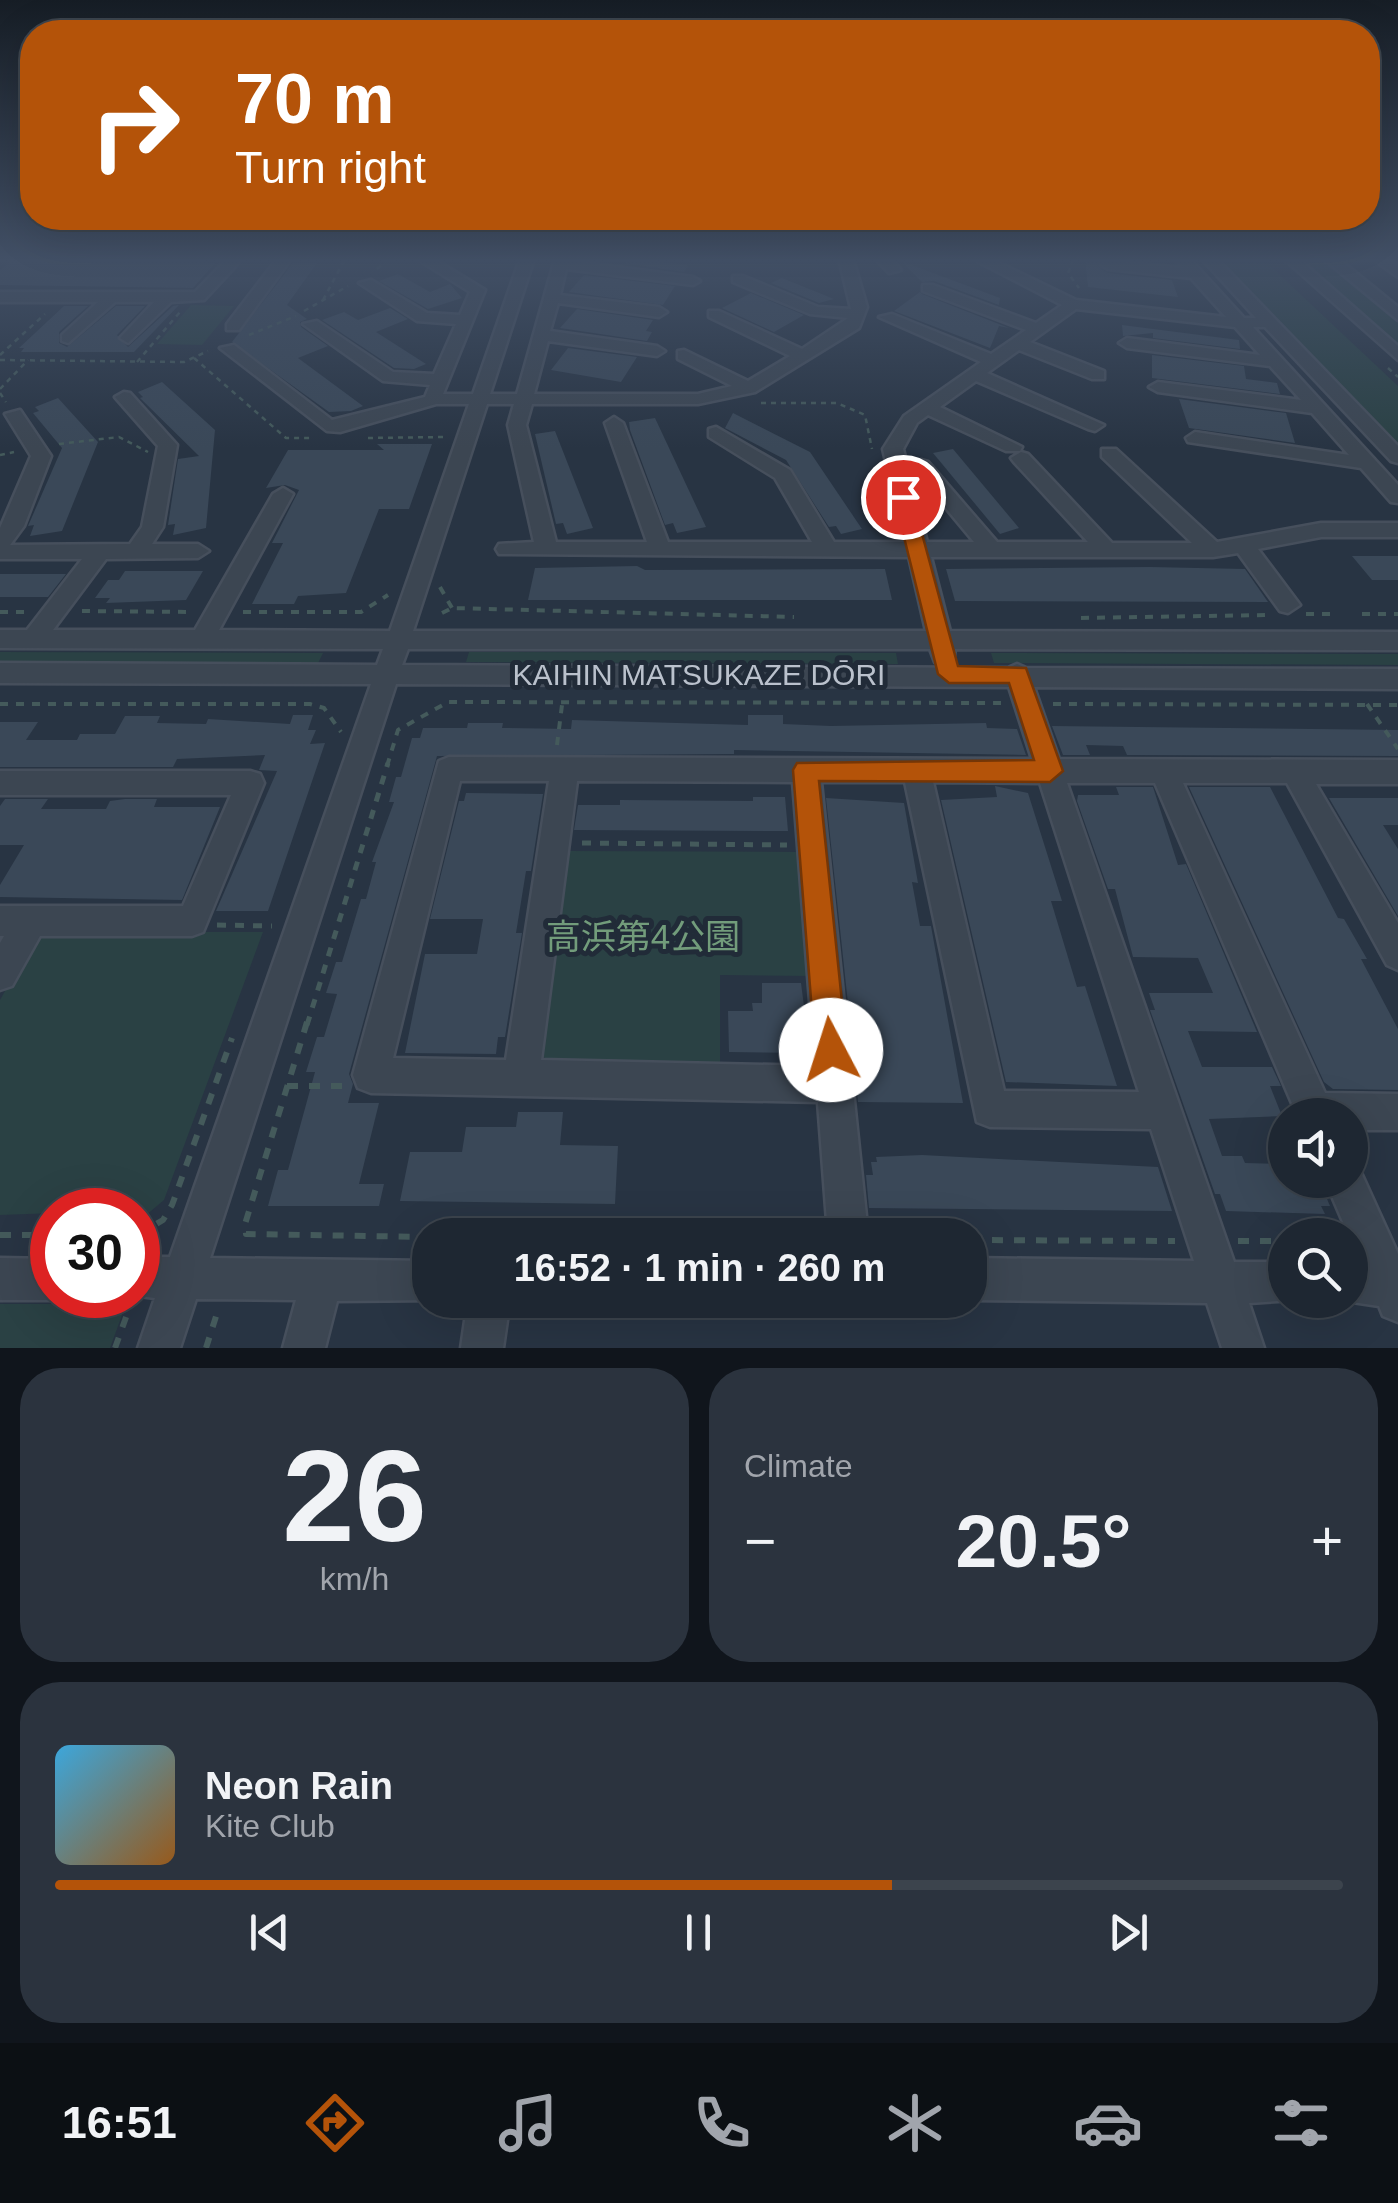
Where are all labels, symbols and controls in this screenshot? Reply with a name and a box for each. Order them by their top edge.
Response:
icon: right [70,60,200,190]
text: 70 m [235,60,395,138]
text: Turn right [235,142,426,193]
pin [861,455,946,540]
icon: arrive [876,470,931,525]
street label: KAIHIN MATSUKAZE DŌRI [513,658,885,691]
park label: 高浜第4公園 [546,917,740,956]
position arrow [779,998,883,1102]
map controls [1268,1098,1368,1318]
button: sound [1268,1098,1368,1198]
speed limit sign: 30 [30,1188,160,1318]
button: search [1268,1218,1368,1318]
text: 16:52 · 1 min · 260 m [514,1247,885,1289]
text: 26 [282,1423,427,1569]
text: Climate [744,1448,852,1484]
text: 20.5° [956,1499,1131,1583]
text: − [744,1510,776,1572]
text: + [1311,1510,1343,1572]
text: km/h [320,1561,389,1597]
text: Neon Rain [205,1765,393,1807]
text: Kite Club [205,1808,335,1844]
icon: previous [242,1905,297,1960]
icon: pause [671,1905,726,1960]
icon: next [1101,1905,1156,1960]
icon: directions [300,2088,370,2158]
icon: music [493,2088,563,2158]
icon: phone [687,2088,757,2158]
icon: climate [880,2088,950,2158]
icon: car [1073,2088,1143,2158]
icon: filters [1266,2088,1336,2158]
text: 16:51 [62,2097,177,2148]

